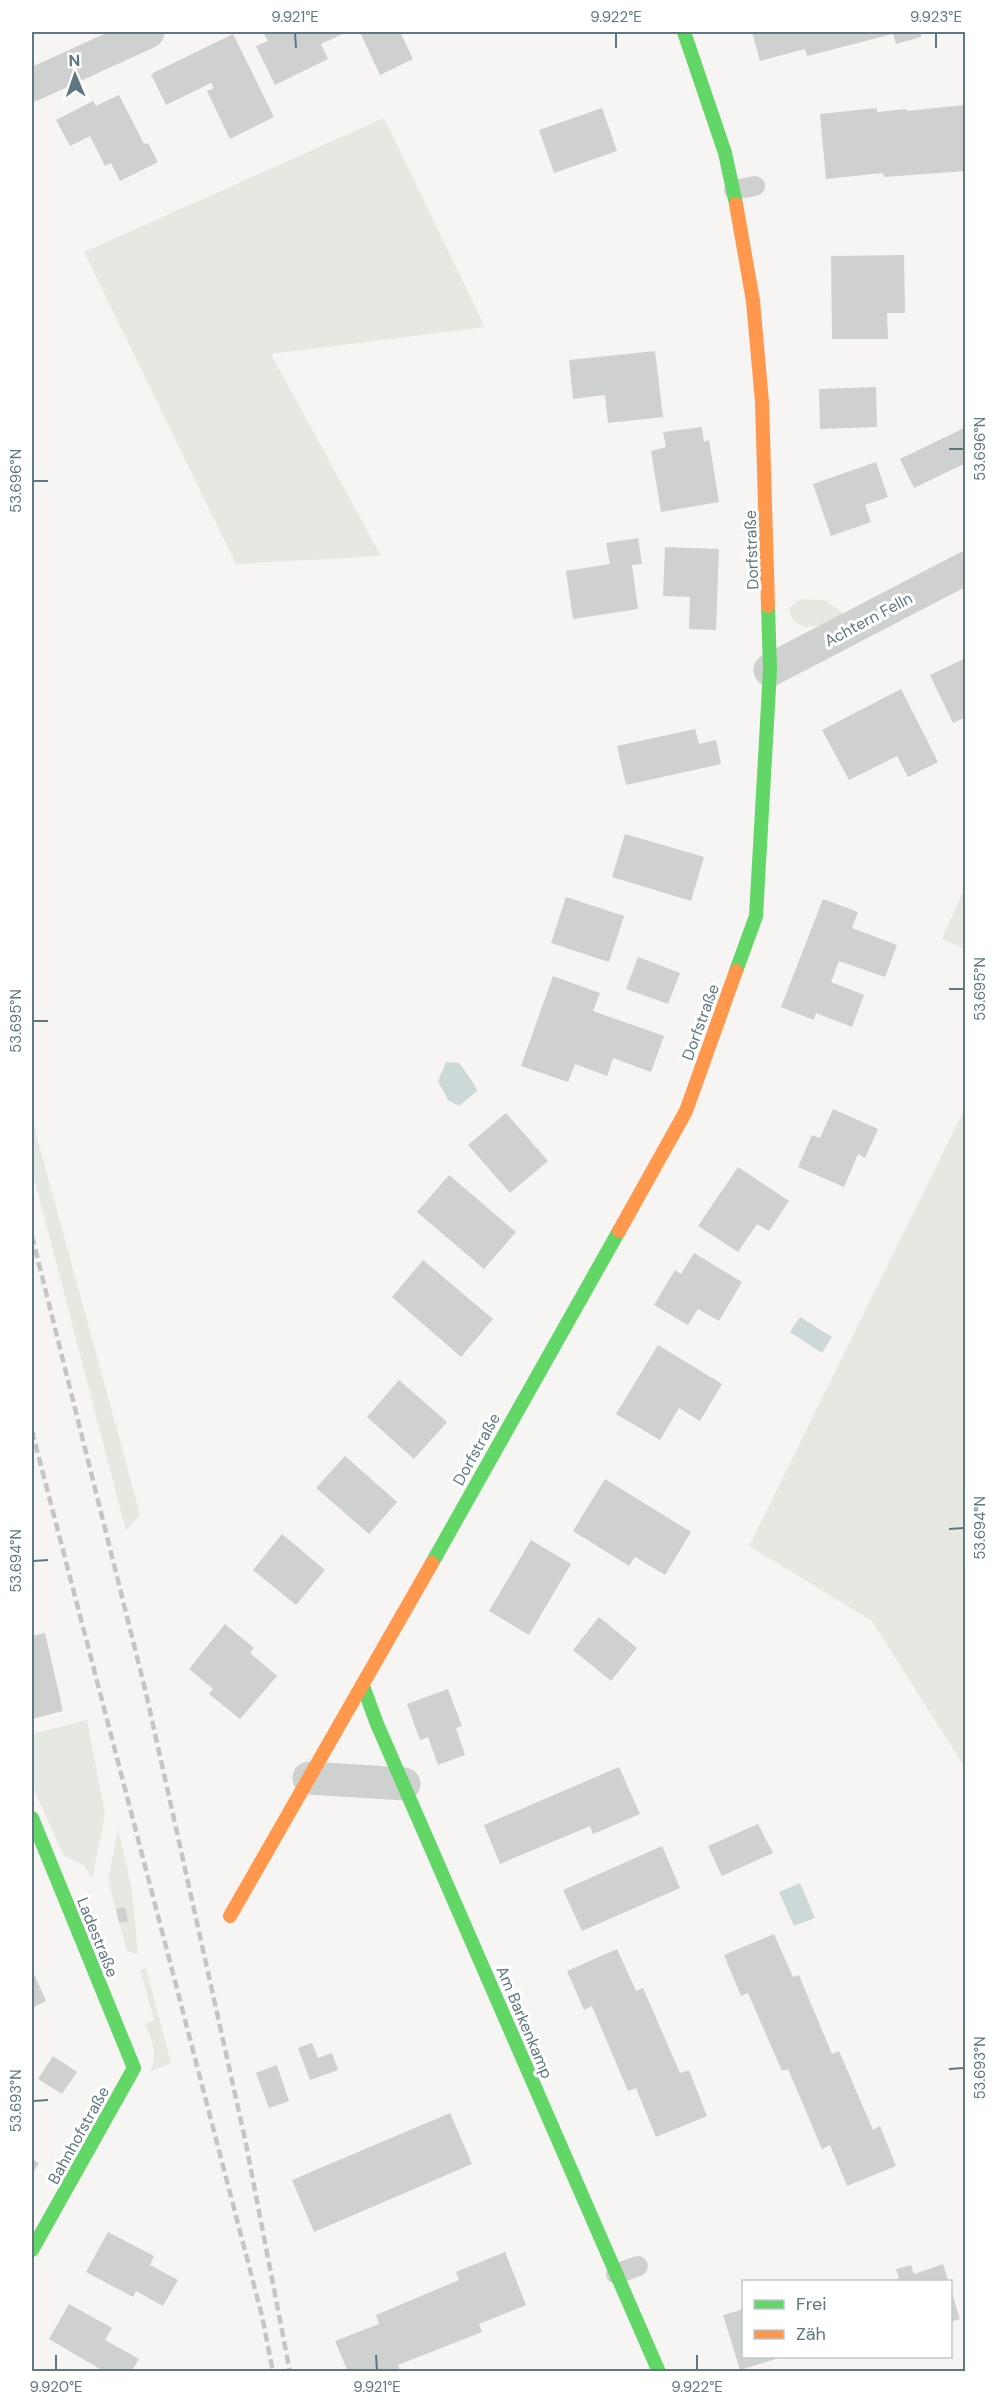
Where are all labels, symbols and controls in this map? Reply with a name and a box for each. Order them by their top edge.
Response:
text: 9.921°E [271,7,319,27]
text: 9.922°E [590,7,642,27]
text: 9.923°E [910,7,962,27]
north arrow [45,45,105,105]
text: N [68,50,81,71]
text: 53.696°N [970,417,990,481]
text: 53.696°N [6,449,26,513]
street label: Dorfstraße [740,510,763,590]
street label: Achtern Felln [821,587,916,651]
text: 53.695°N [970,957,990,1021]
street label: Dorfstraße [677,981,724,1063]
text: 53.695°N [6,989,26,1053]
street label: Dorfstraße [448,1409,505,1489]
text: 53.694°N [970,1496,990,1560]
text: 53.694°N [6,1529,26,1593]
street label: Ladestraße [72,1894,123,1980]
street label: Am Barkenkamp [491,1963,558,2082]
text: 53.693°N [970,2036,990,2100]
text: 53.693°N [6,2069,26,2133]
street label: Bahnhofstraße [43,2083,114,2188]
legend [742,2280,952,2358]
text: Frei [796,2292,827,2316]
text: Zäh [796,2322,826,2346]
text: 9.920°E [29,2377,83,2397]
text: 9.921°E [353,2377,401,2397]
text: 9.922°E [671,2377,723,2397]

